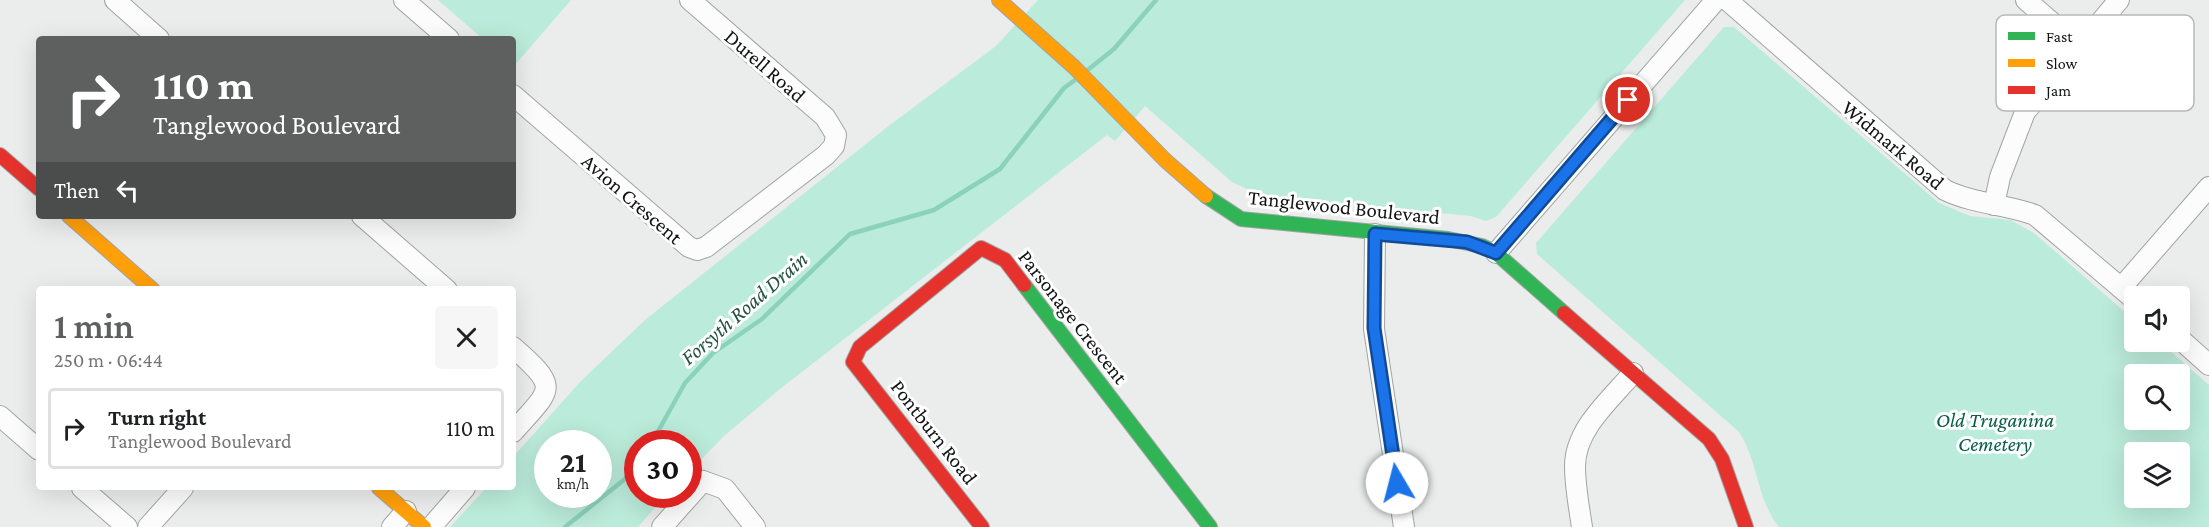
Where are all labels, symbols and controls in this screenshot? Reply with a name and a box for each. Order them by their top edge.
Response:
legend [1996,15,2194,111]
street label: Durell Road [720,24,810,108]
text: Fast [2046,28,2073,45]
text: Slow [2046,55,2078,72]
icon: right [54,60,132,138]
text: 110 m [153,61,254,108]
pin [1602,74,1653,125]
text: Jam [2044,82,2071,100]
icon: arrive [1611,83,1644,116]
street label: Widmark Road [1837,95,1949,195]
text: Tanglewood Boulevard [153,110,401,140]
street label: Avion Crescent [577,149,688,250]
icon: left [111,174,144,207]
text: Then [54,178,99,203]
street label: Tanglewood Boulevard [1247,185,1441,229]
street label: Parsonage Crescent [1013,245,1133,389]
water label: Forsyth Road Drain [675,246,813,370]
map controls [2124,286,2190,508]
button: sound [2124,286,2190,352]
text: 1 min [54,306,134,346]
button: close [435,306,498,369]
text: 250 m · 06:44 [54,349,163,371]
button: search [2124,364,2190,430]
street label: Pontburn Road [886,375,982,489]
text: Turn right [108,405,206,430]
park label: Old Truganina Cemetery [1936,408,2054,456]
icon: right [57,412,90,445]
text: 110 m [446,416,495,441]
text: Tanglewood Boulevard [108,430,292,452]
speed limit sign: 30 [624,430,702,508]
button: layers [2124,442,2190,508]
text: 21 [560,445,586,478]
position arrow [1365,451,1429,515]
text: km/h [557,476,589,492]

